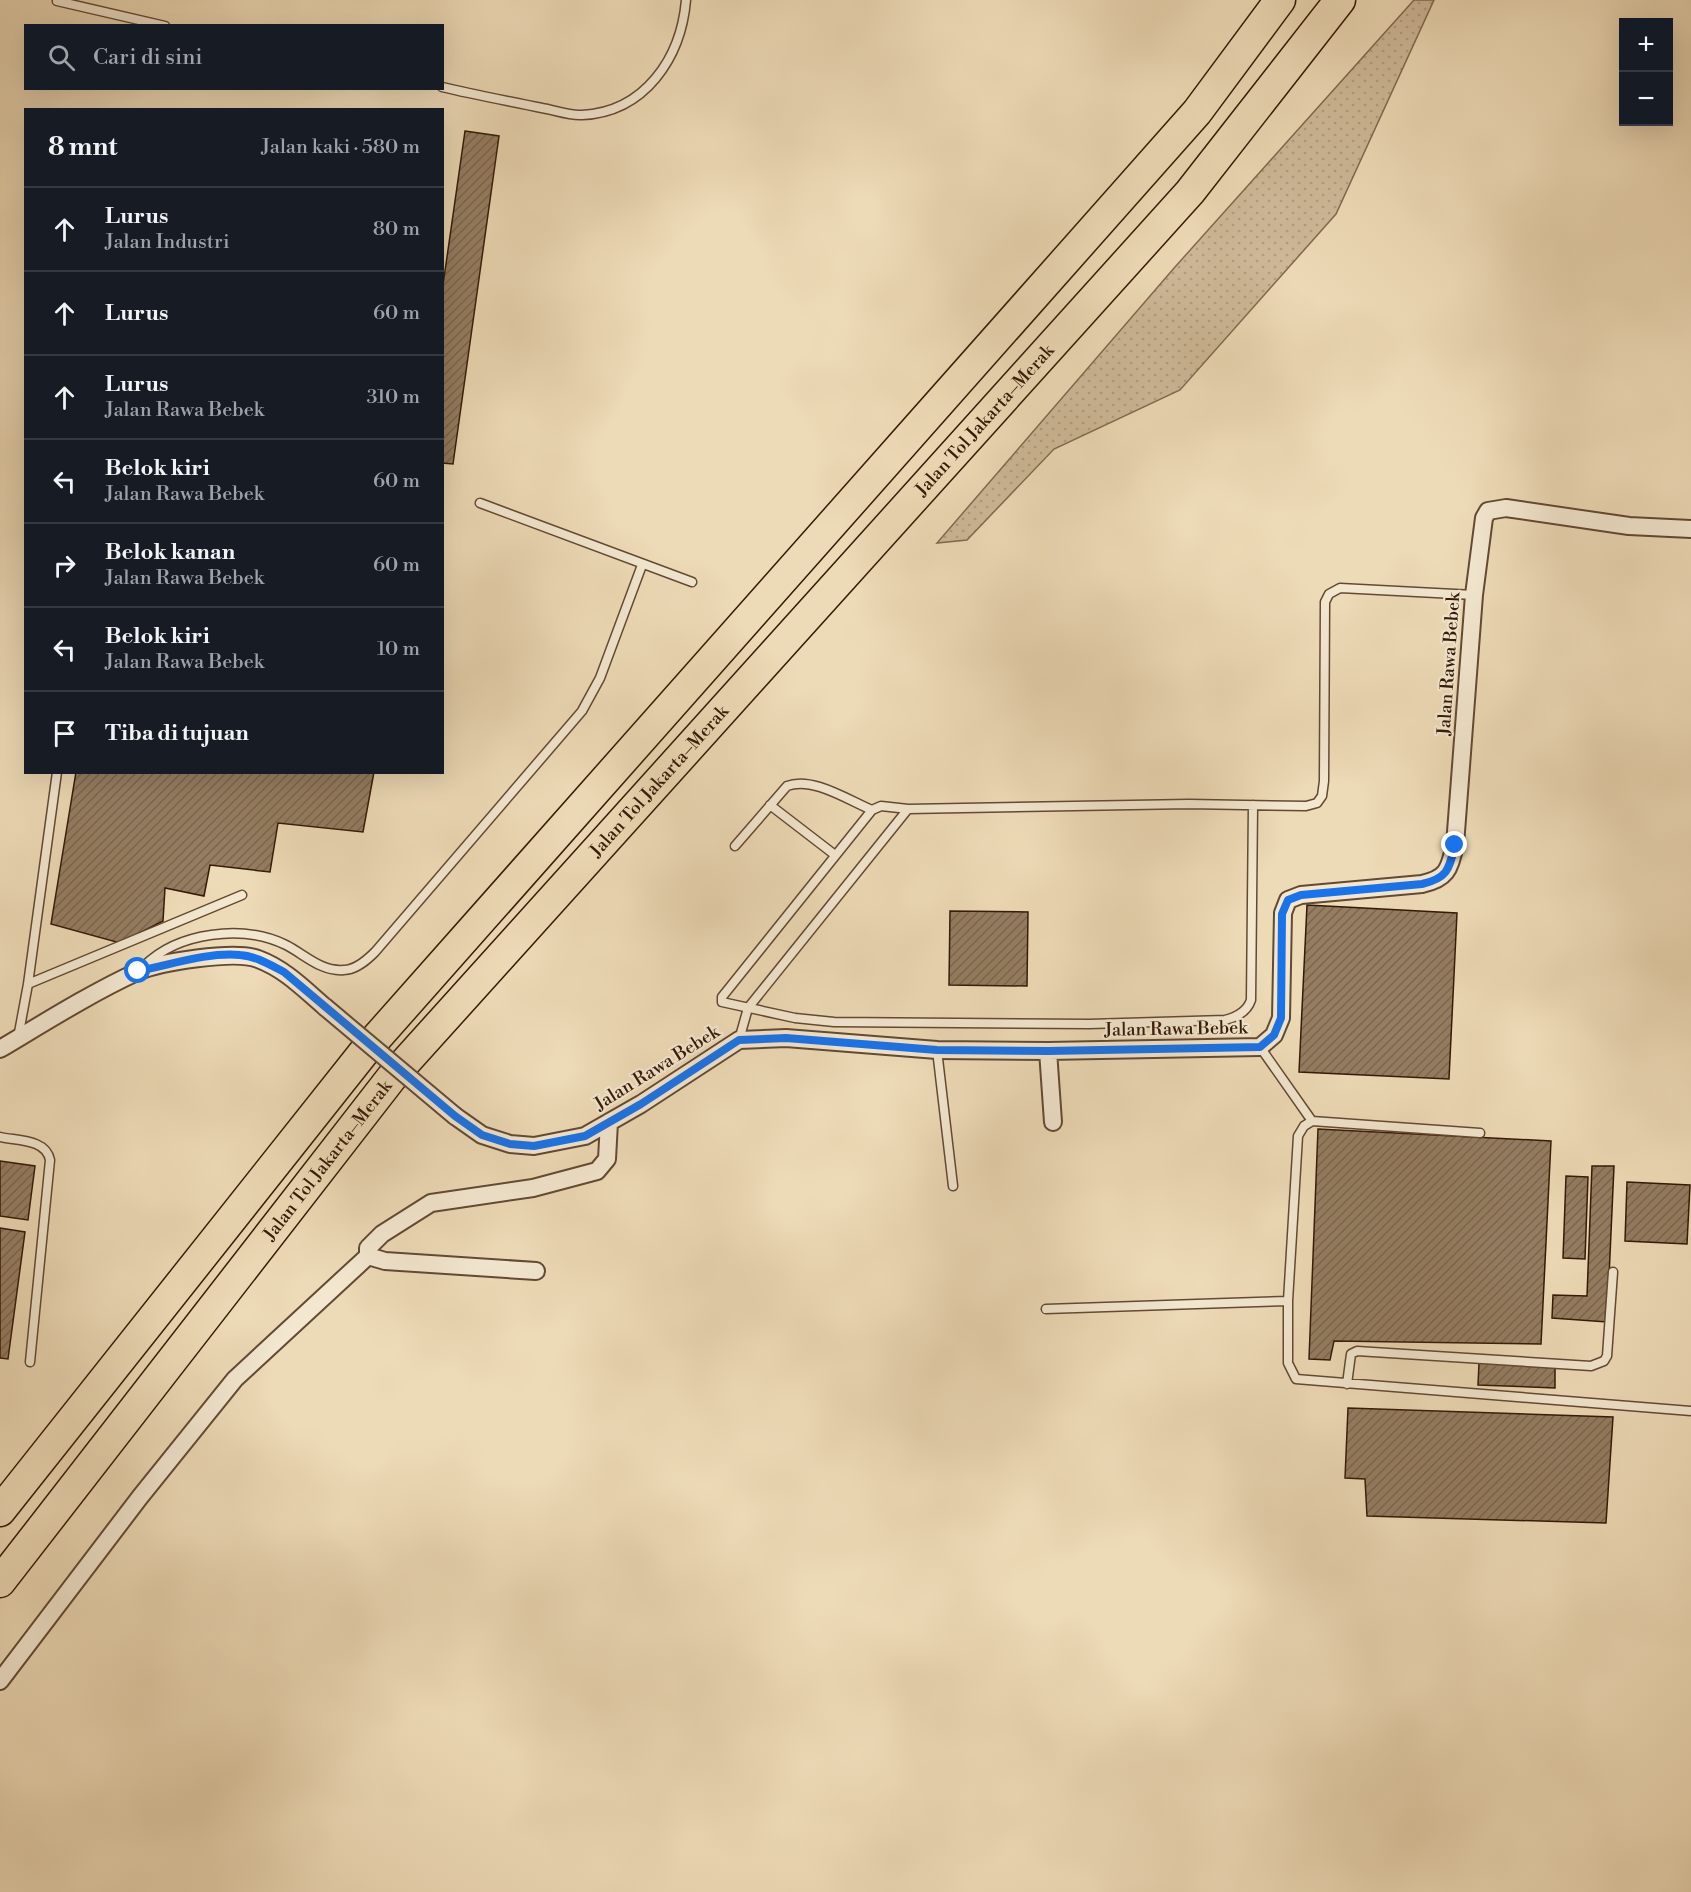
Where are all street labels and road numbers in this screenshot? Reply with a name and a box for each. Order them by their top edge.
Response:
street label: Jalan Tol Jakarta–Merak [909,338,1060,501]
street label: Jalan Rawa Bebek [1432,590,1466,737]
street label: Jalan Tol Jakarta–Merak [584,699,734,862]
street label: Jalan Rawa Bebek [1103,1016,1249,1042]
street label: Jalan Rawa Bebek [589,1019,725,1116]
street label: Jalan Tol Jakarta–Merak [257,1074,398,1246]

